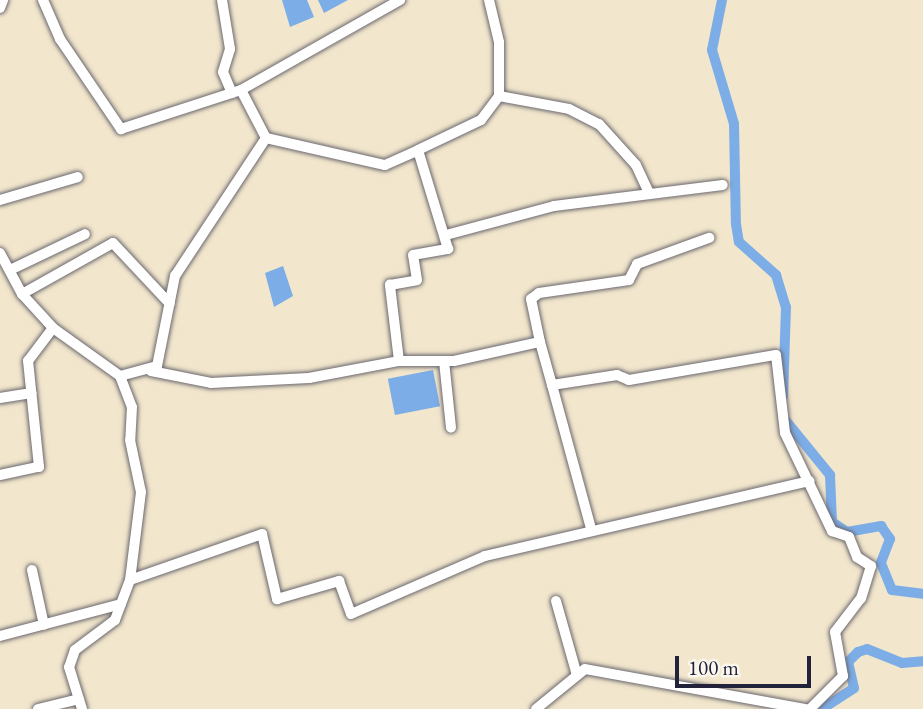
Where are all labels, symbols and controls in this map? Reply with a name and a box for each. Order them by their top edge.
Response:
scale bar [678,642,814,686]
text: 100 m [688,654,739,681]

